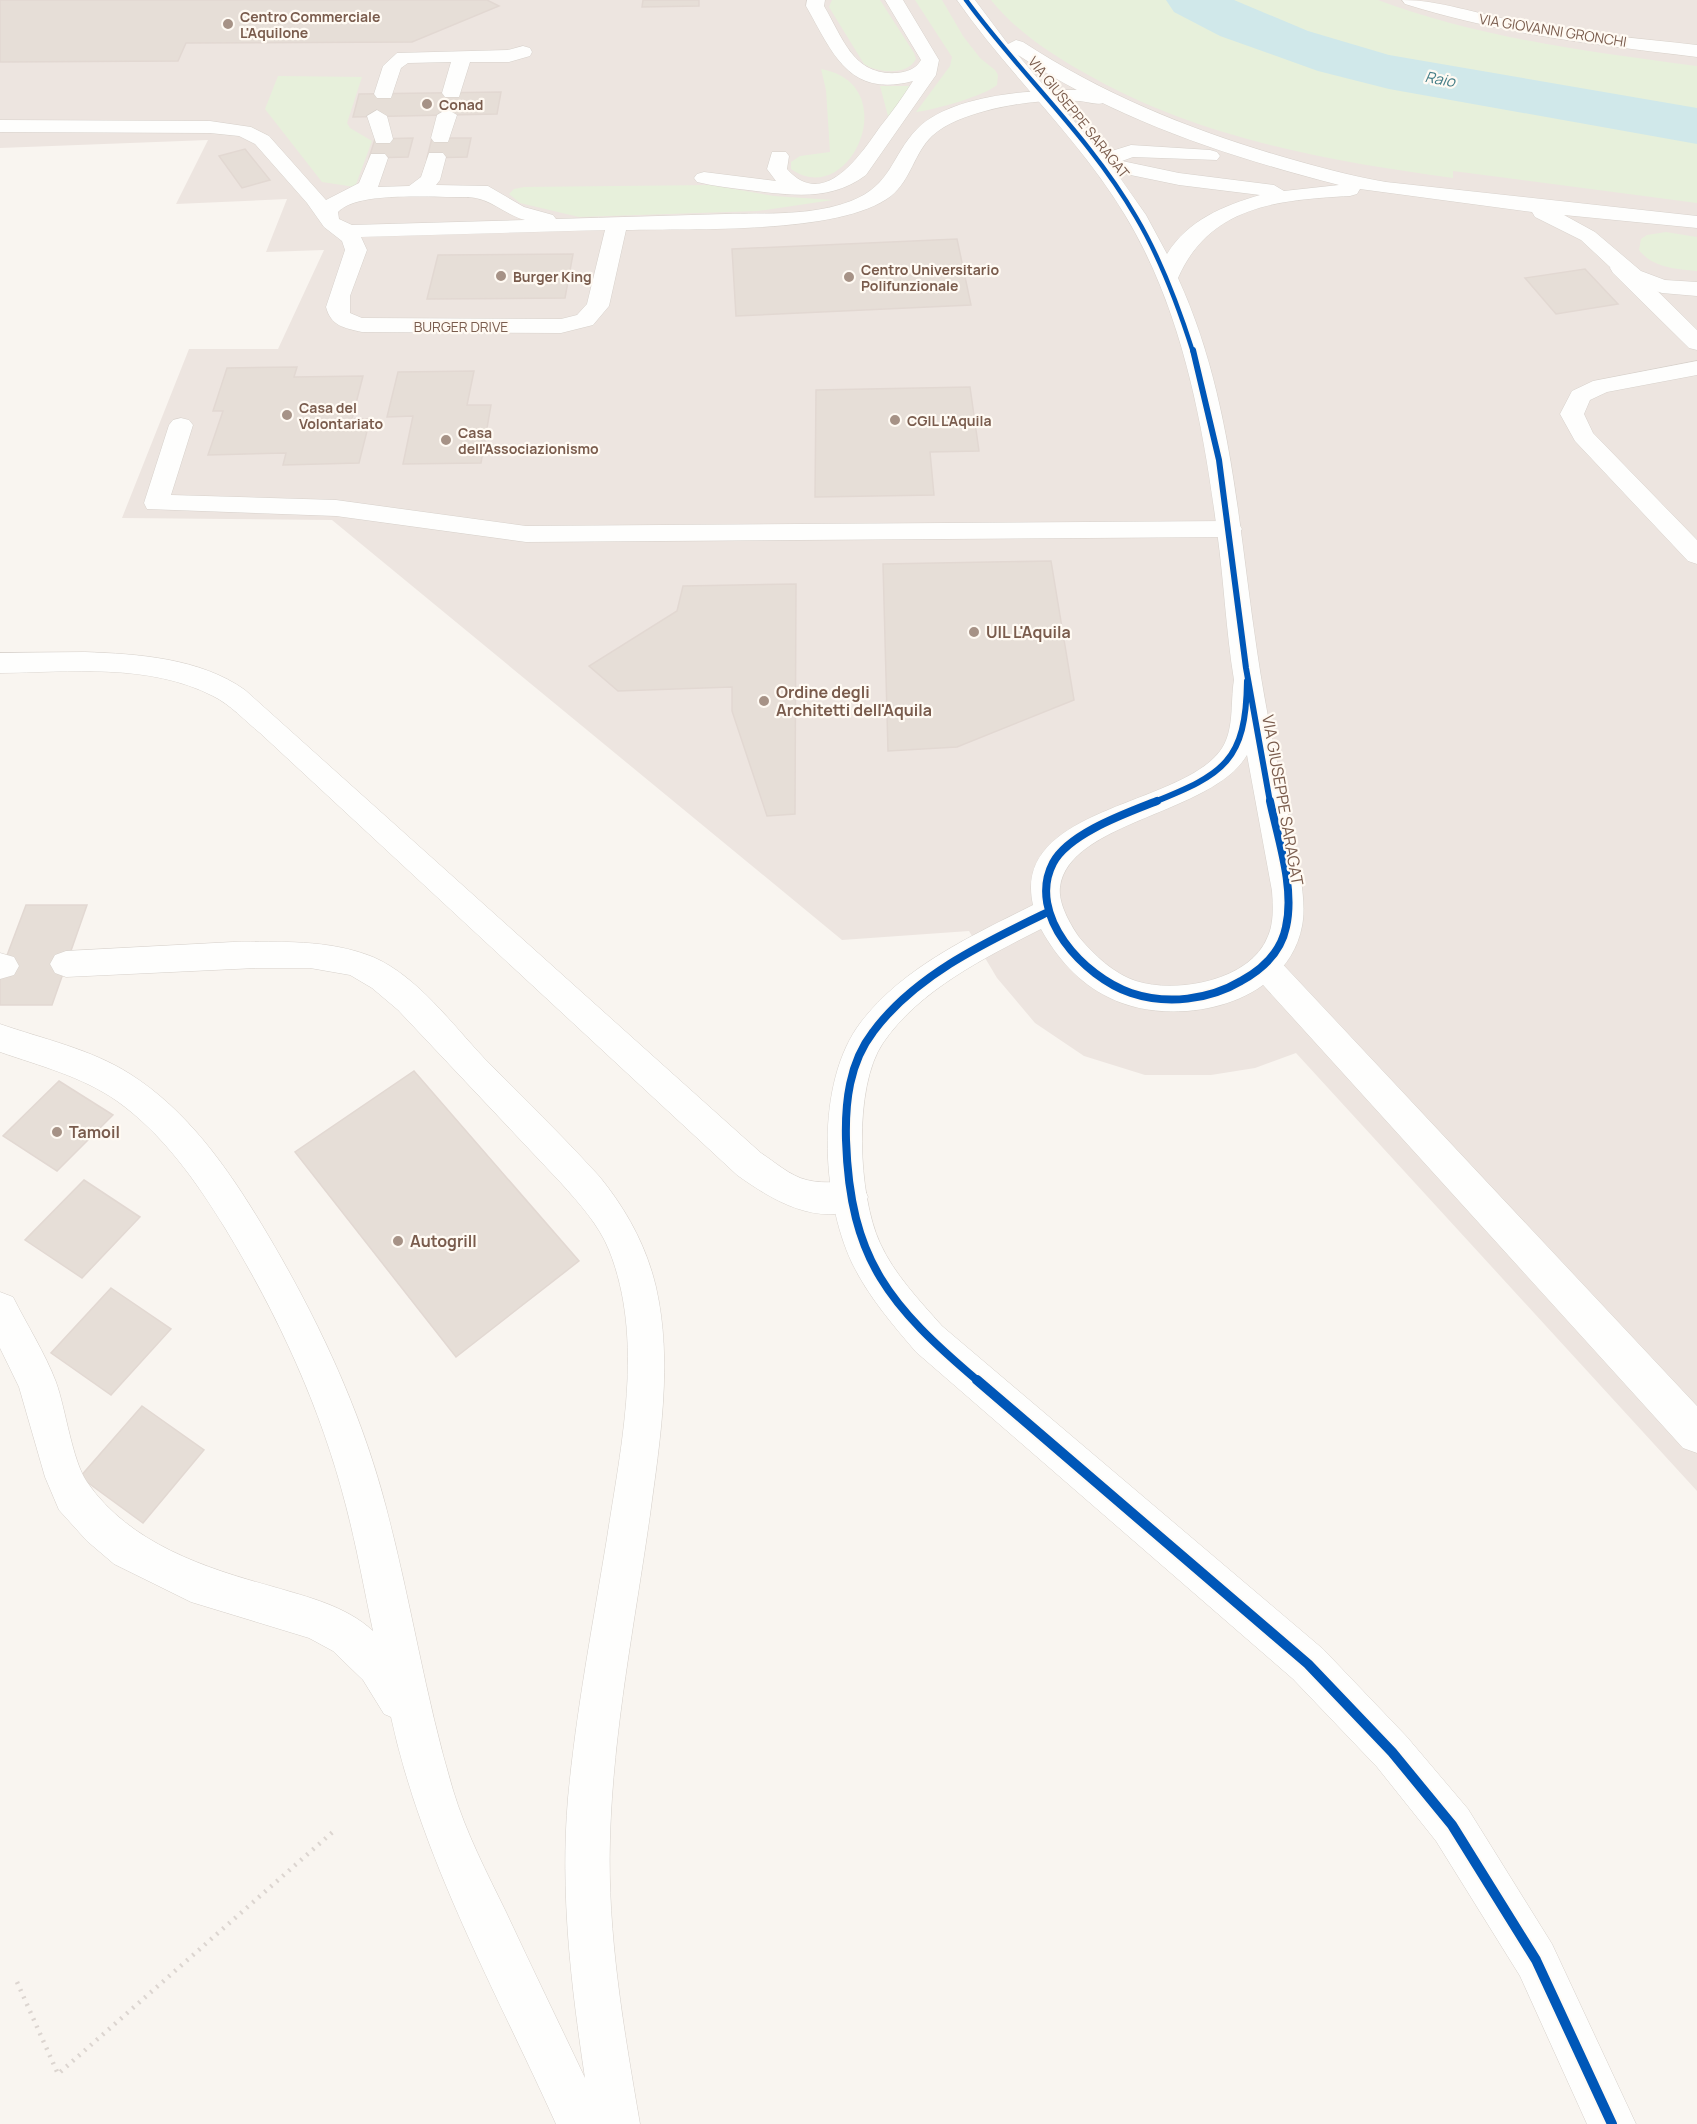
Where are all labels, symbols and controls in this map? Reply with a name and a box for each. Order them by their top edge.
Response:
place label: Centro Commerciale L'Aquilone [240,7,380,42]
street label: VIA GIOVANNI GRONCHI [1478,9,1628,51]
marker: Centro Commerciale L'Aquilone [221,17,235,31]
street label: VIA GIUSEPPE SARAGAT [1024,52,1134,182]
water label: Raio [1423,66,1458,92]
place label: Conad [439,95,483,114]
marker: Conad [420,97,434,111]
place label: Centro Universitario Polifunzionale [861,260,999,295]
place label: Burger King [513,267,592,286]
marker: Burger King [494,269,508,283]
marker: Centro Universitario Polifunzionale [842,270,856,284]
street label: BURGER DRIVE [414,317,508,336]
place label: Casa del Volontariato [299,398,383,433]
marker: Casa del Volontariato [280,408,294,422]
place label: CGIL L'Aquila [907,411,992,430]
marker: CGIL L'Aquila [888,413,902,427]
place label: Casa dell'Associazionismo [458,423,599,458]
marker: Casa dell'Associazionismo [439,433,453,447]
place label: UIL L'Aquila [986,621,1071,643]
marker: UIL L'Aquila [967,625,981,639]
place label: Ordine degli Architetti dell'Aquila [776,681,932,721]
marker: Ordine degli Architetti dell'Aquila [757,694,771,708]
street label: VIA GIUSEPPE SARAGAT [1257,713,1309,887]
place label: Tamoil [69,1121,120,1143]
marker: Tamoil [50,1125,64,1139]
place label: Autogrill [410,1230,477,1252]
marker: Autogrill [391,1234,405,1248]

